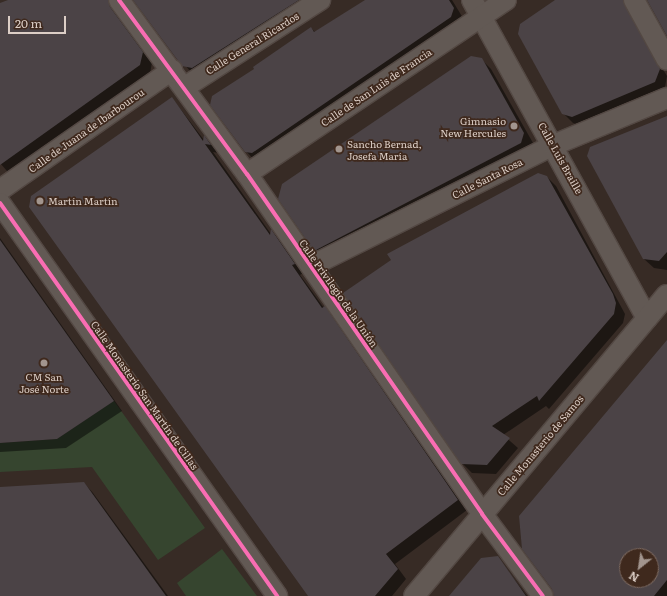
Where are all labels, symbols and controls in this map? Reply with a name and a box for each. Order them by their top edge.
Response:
scale bar [10,8,68,34]
street label: Calle General Ricardos [203,9,301,77]
text: 20 m [15,14,42,32]
street label: Calle de San Luis de Francia [318,45,434,129]
street label: Calle de Juana de Ibarbourou [26,85,146,175]
place label: Gimnasio New Hercules [440,114,506,138]
street label: Calle Luis Braille [536,120,586,196]
marker: Gimnasio New Hercules [509,121,519,131]
place label: Sancho Bernad, Josefa María [347,137,422,160]
marker: Sancho Bernad, Josefa María [334,144,344,154]
street label: Calle Santa Rosa [450,155,524,201]
place label: Martín Martín [48,195,118,207]
marker: Martín Martín [35,196,45,206]
street label: Calle Privilegio de la Unión [297,237,381,349]
street label: Calle Monasterio San Martín de Cillas [89,318,201,472]
marker: CM San José Norte [38,357,50,369]
place label: CM San José Norte [19,370,69,394]
street label: Calle Monasterio de Samos [495,392,585,498]
north arrow [619,548,659,588]
text: N [626,568,642,587]

